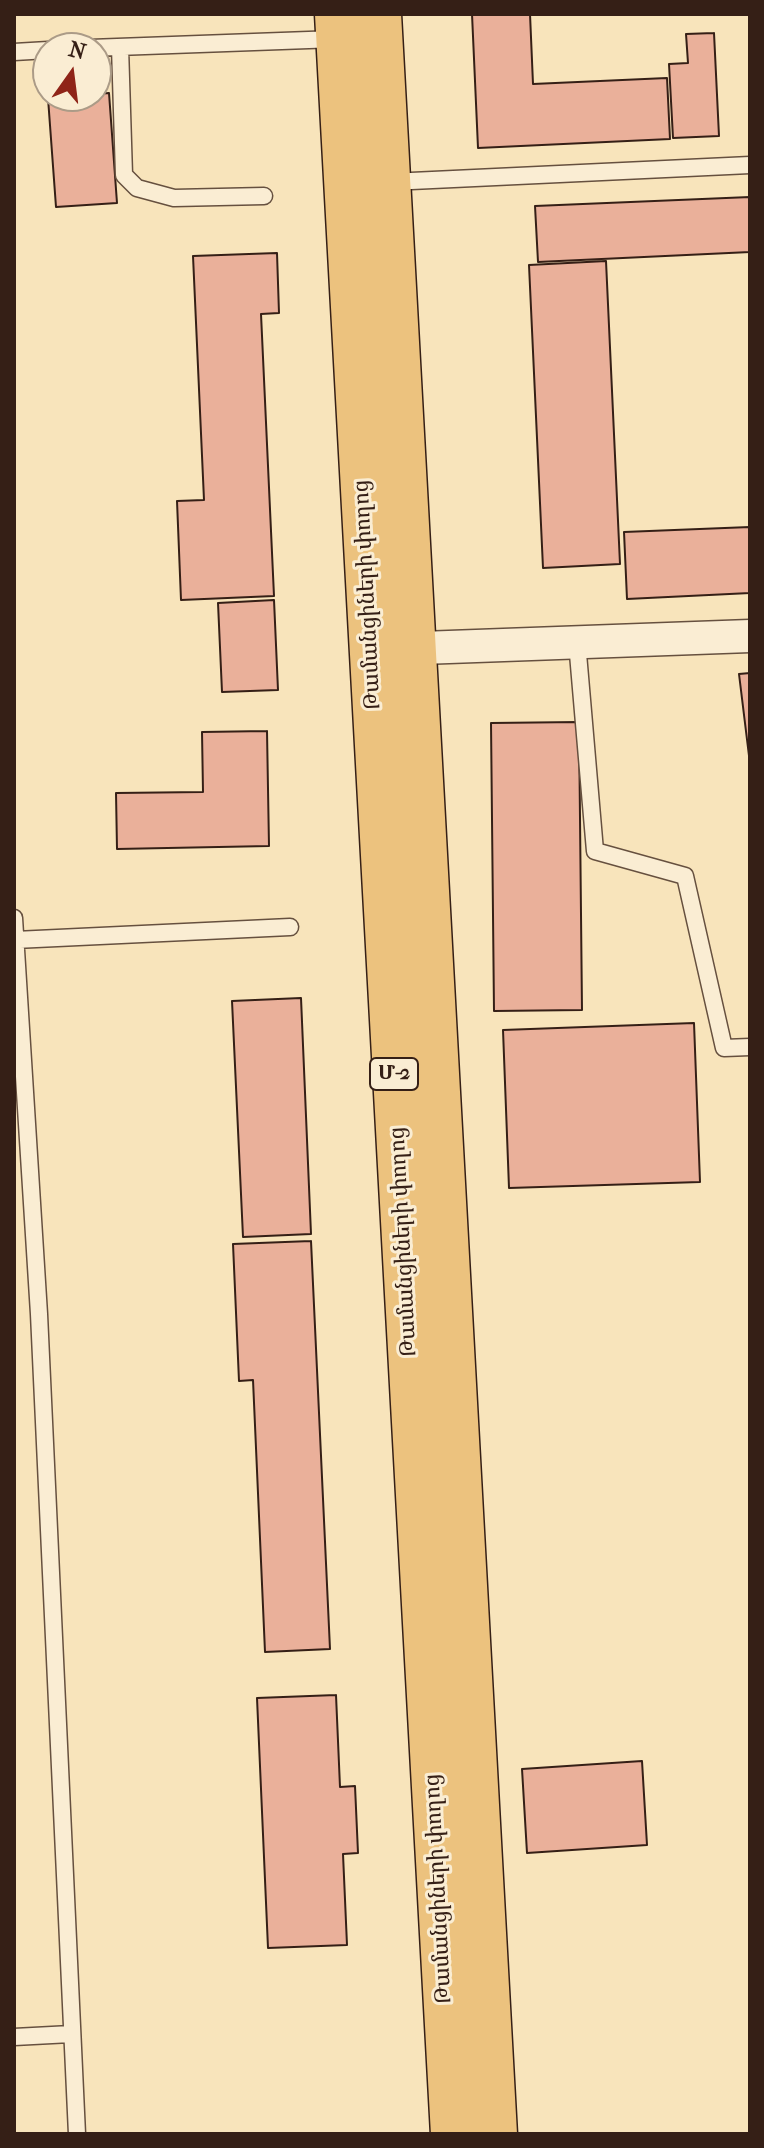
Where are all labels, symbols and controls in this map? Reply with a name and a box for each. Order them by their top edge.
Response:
north arrow [32,32,112,112]
text: N [66,36,89,65]
street label: Թամանցիների փողոց [349,479,387,711]
road number: Մ-2 [370,1058,418,1090]
street label: Թամանցիների փողոց [385,1126,423,1358]
street label: Թամանցիների փողոց [420,1773,458,2005]

